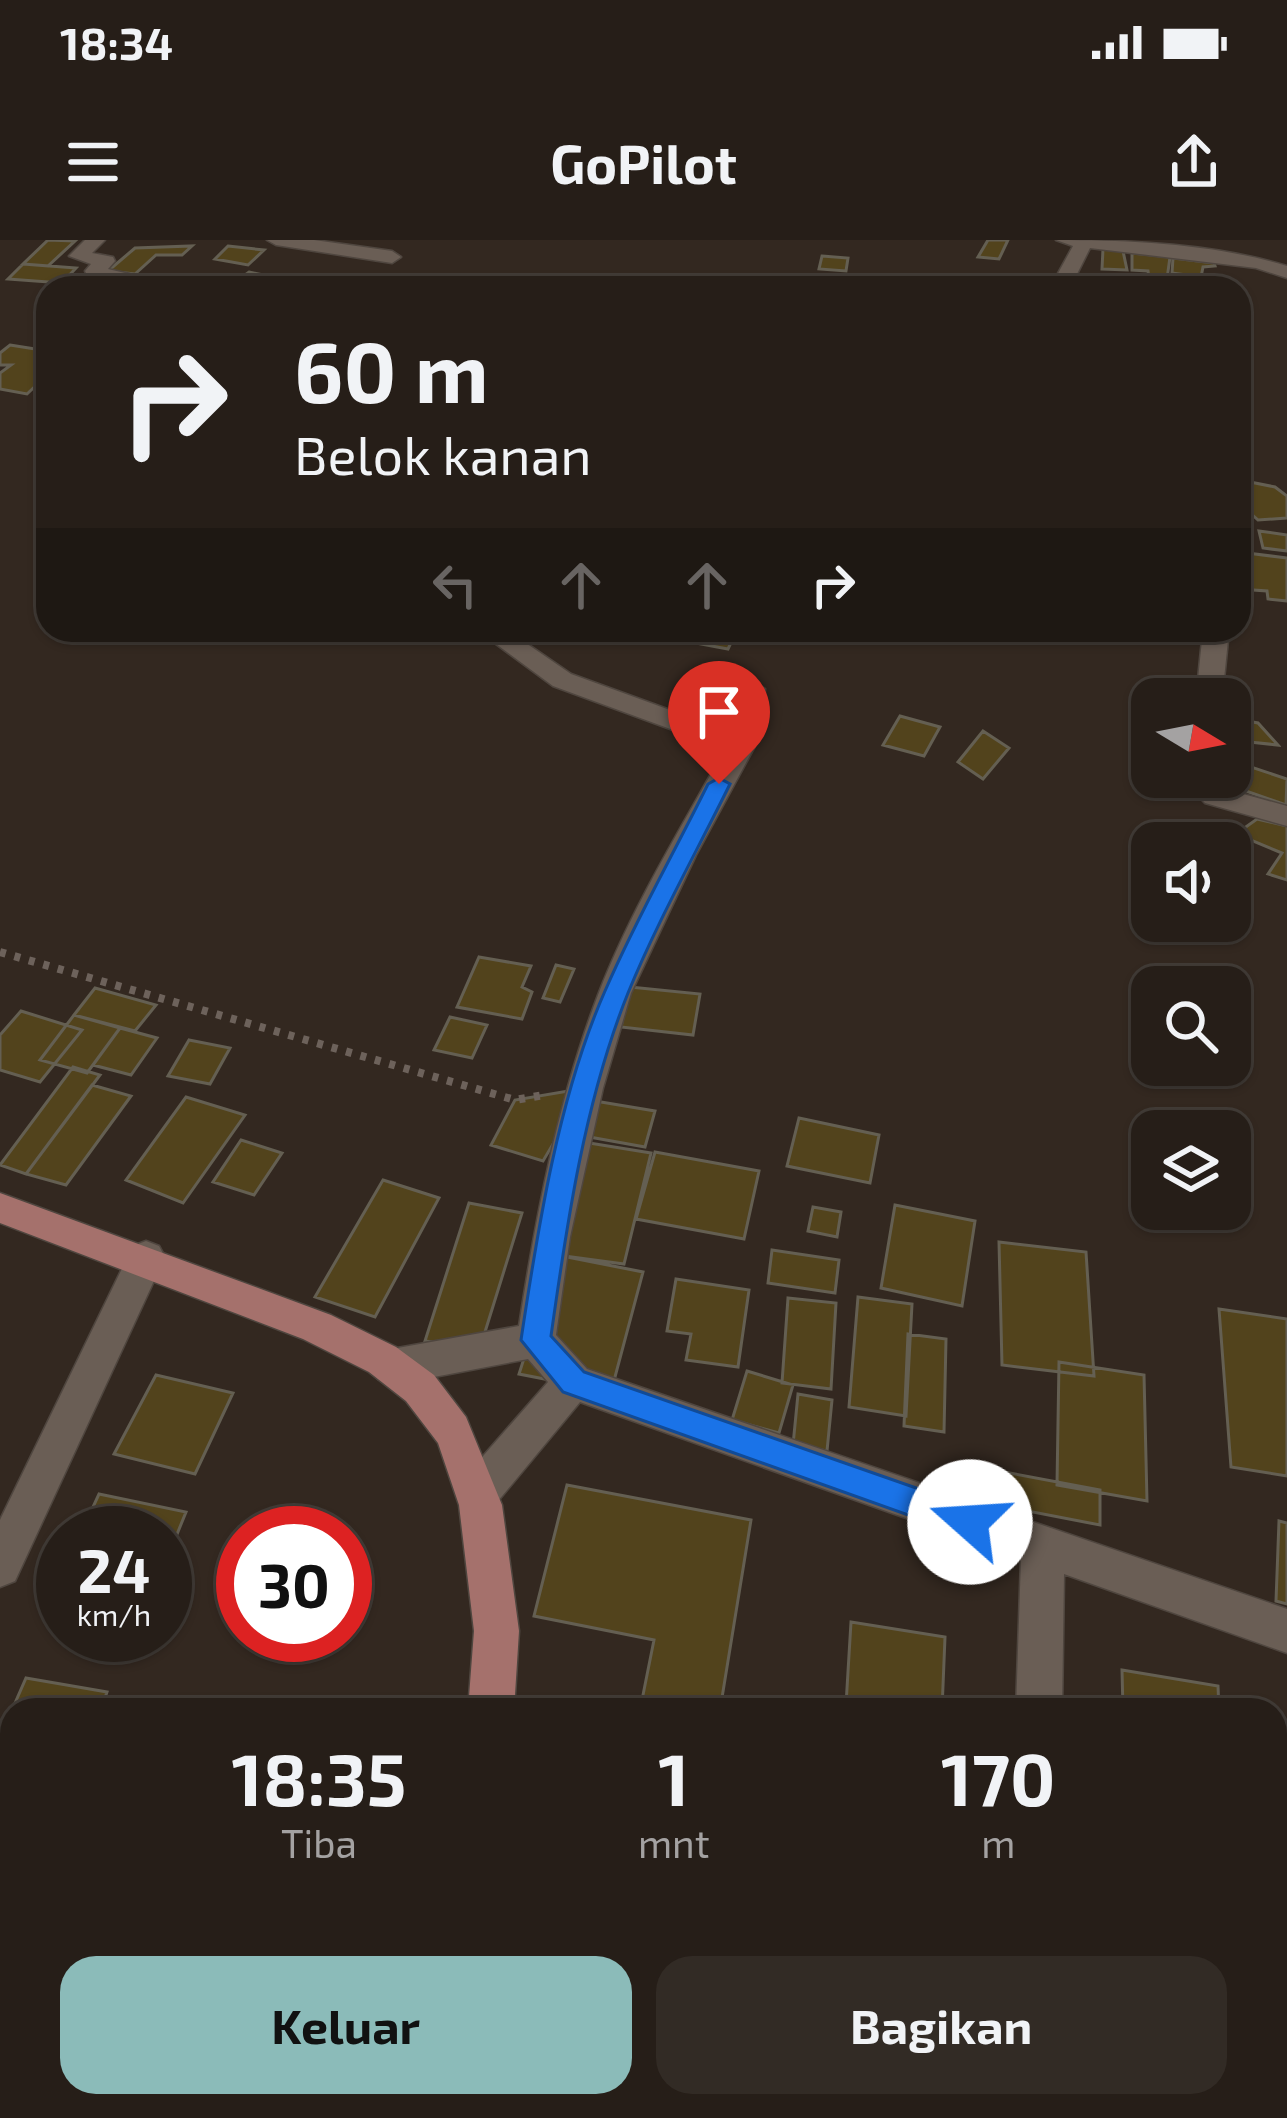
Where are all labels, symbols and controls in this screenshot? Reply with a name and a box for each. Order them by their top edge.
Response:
text: 18:34 [60,15,173,69]
icon: menu [60,129,126,195]
icon: share [1161,129,1227,195]
text: GoPilot [550,130,737,195]
text: 60 m [294,319,489,420]
icon: right [96,324,252,480]
text: Belok kanan [294,421,592,486]
icon: left [422,552,488,618]
icon: ahead [548,552,614,618]
icon: ahead [674,552,740,618]
icon: right [800,552,866,618]
pin [668,661,770,784]
north arrow [1131,678,1251,798]
map controls [1131,678,1251,1230]
icon: arrive [686,679,752,745]
button: sound [1131,822,1251,942]
button: search [1131,966,1251,1086]
button: layers [1131,1110,1251,1230]
position arrow [907,1459,1033,1585]
speed limit sign: 30 [216,1506,372,1662]
text: 24 [77,1533,151,1605]
text: km/h [77,1596,151,1632]
text: 18:35 [231,1734,406,1820]
text: 1 [658,1734,689,1820]
text: 170 [941,1734,1056,1820]
text: Tiba [281,1819,357,1866]
text: mnt [638,1819,710,1866]
text: m [981,1819,1015,1866]
button: Keluar [60,1956,632,2094]
button: Bagikan [656,1956,1227,2094]

